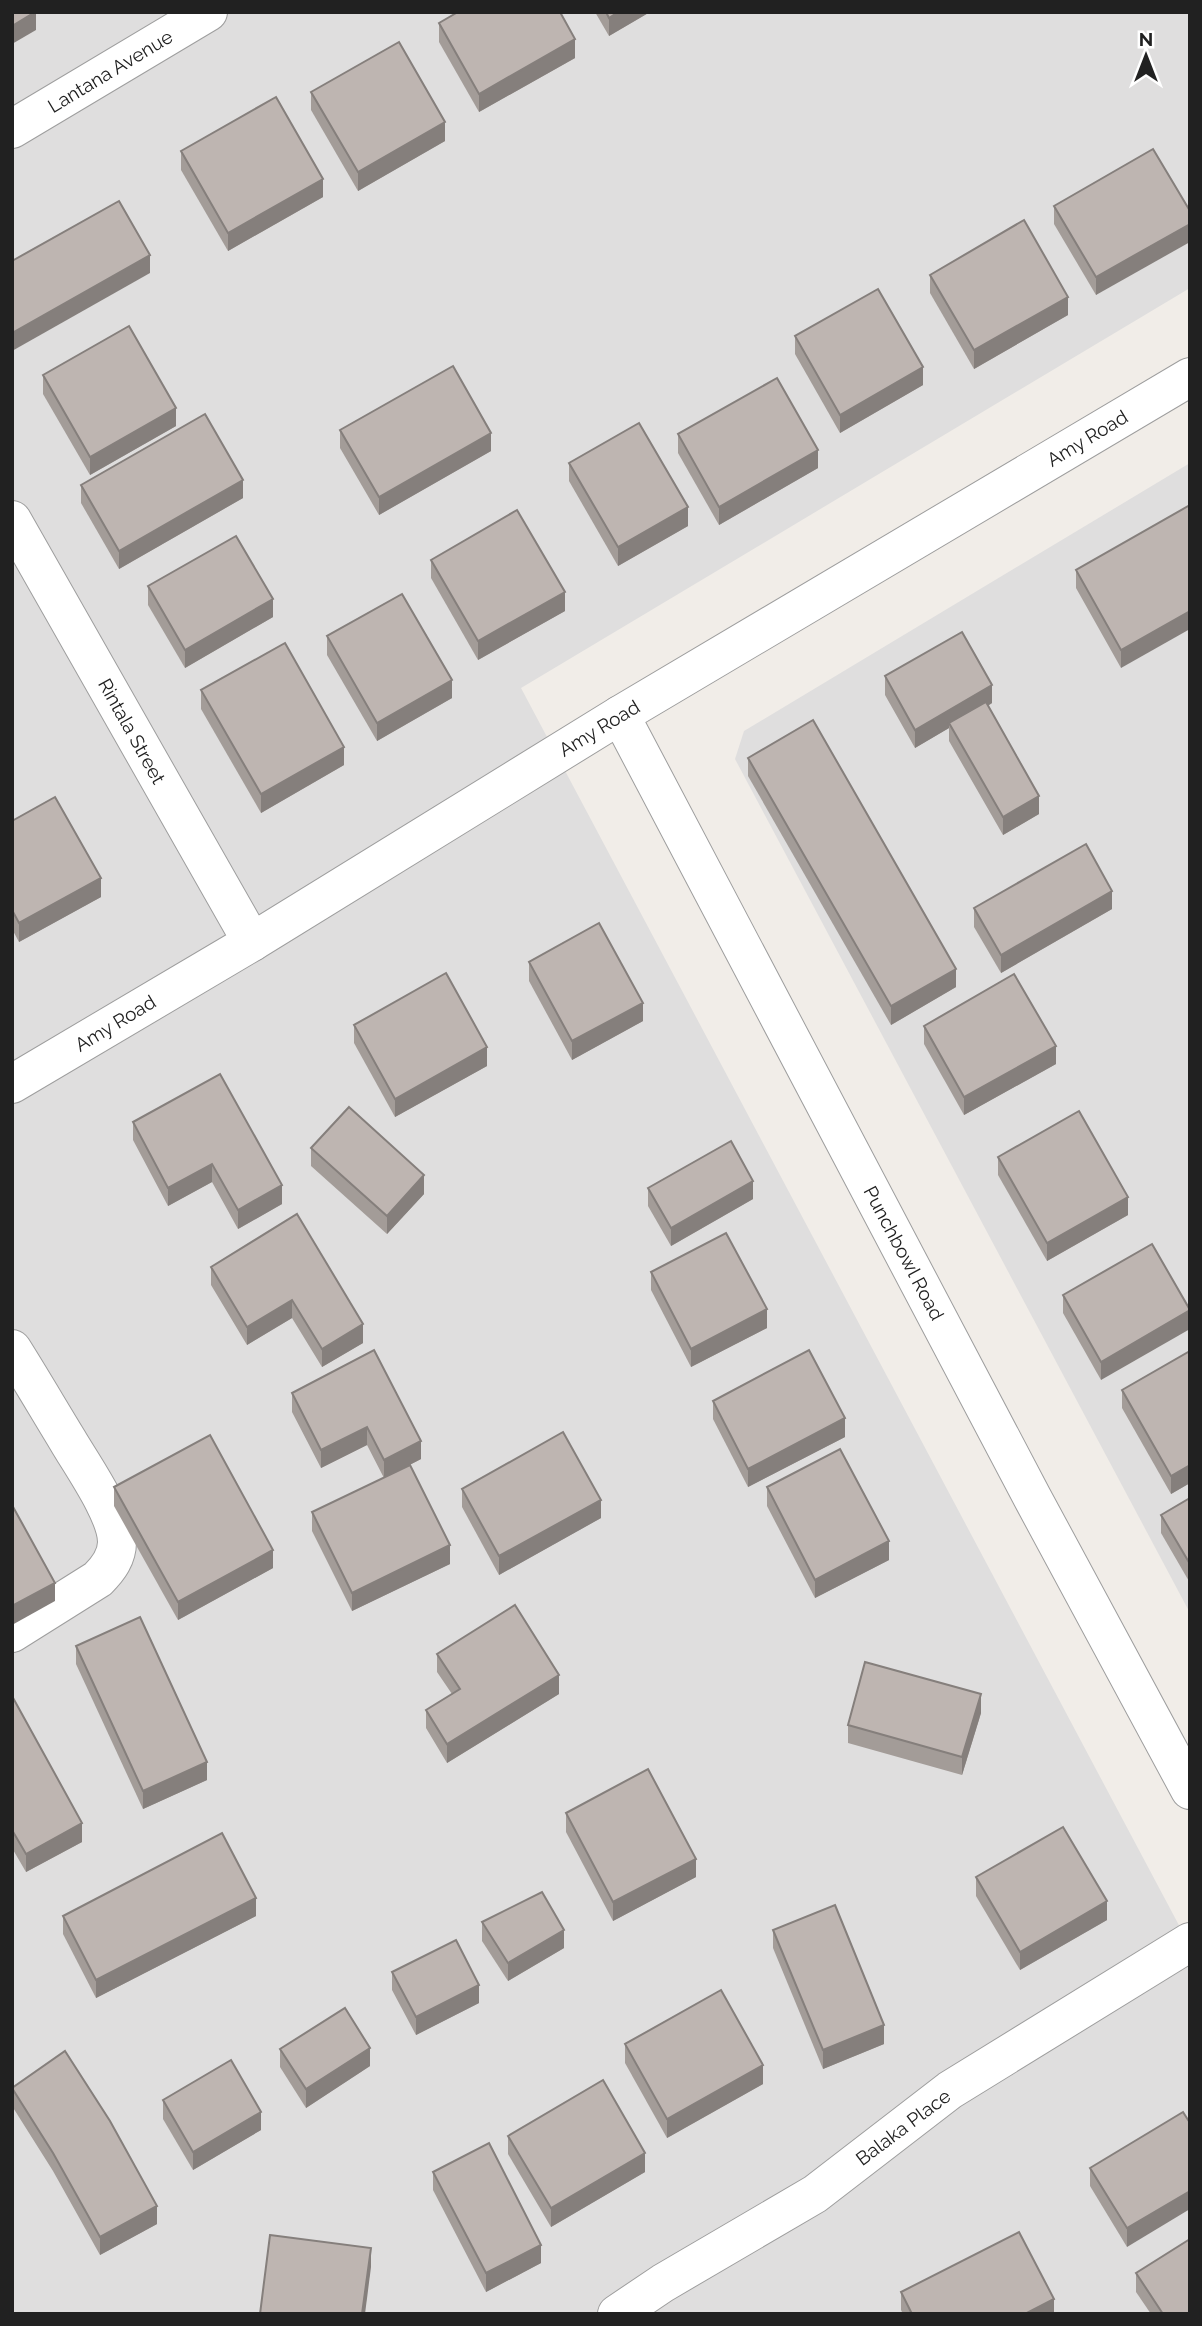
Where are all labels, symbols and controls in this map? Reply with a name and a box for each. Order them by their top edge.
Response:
north arrow [1111,21,1181,91]
street label: Lantana Avenue [44,25,176,117]
text: N [1139,28,1153,50]
street label: Amy Road [1043,405,1131,471]
street label: Rintala Street [94,674,170,788]
street label: Amy Road [555,695,643,761]
street label: Amy Road [71,990,159,1056]
street label: Punchbowl Road [859,1182,949,1324]
street label: Balaka Place [851,2084,955,2170]

